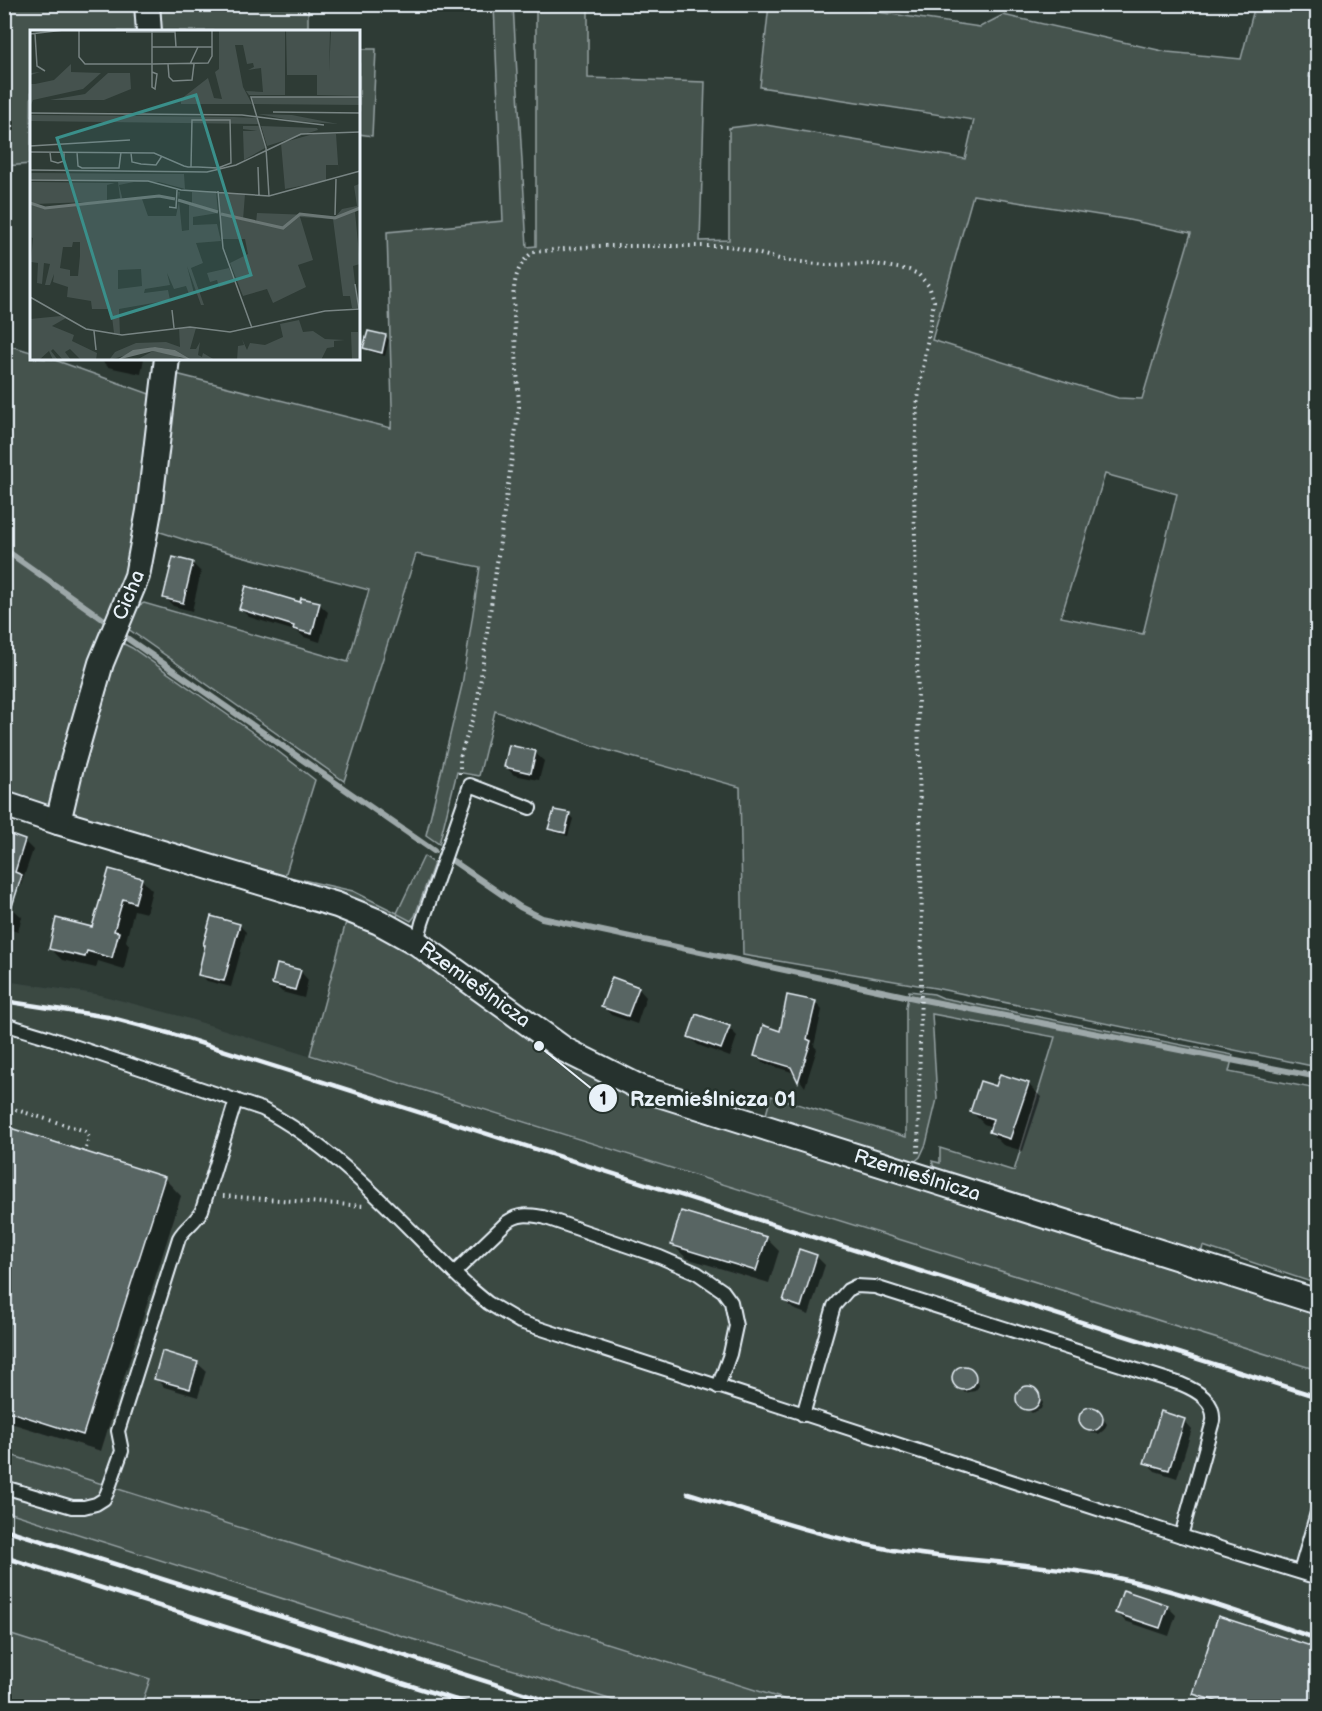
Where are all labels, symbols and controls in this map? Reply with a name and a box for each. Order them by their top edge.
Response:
inset map [30,30,360,360]
street label: Cicha [108,567,150,624]
street label: Rzemieślnicza [414,937,535,1033]
callout: Rzemieślnicza 01 [588,1079,808,1118]
text: Rzemieślnicza 01 [630,1087,796,1112]
text: 1 [599,1089,607,1110]
street label: Rzemieślnicza [851,1144,983,1207]

